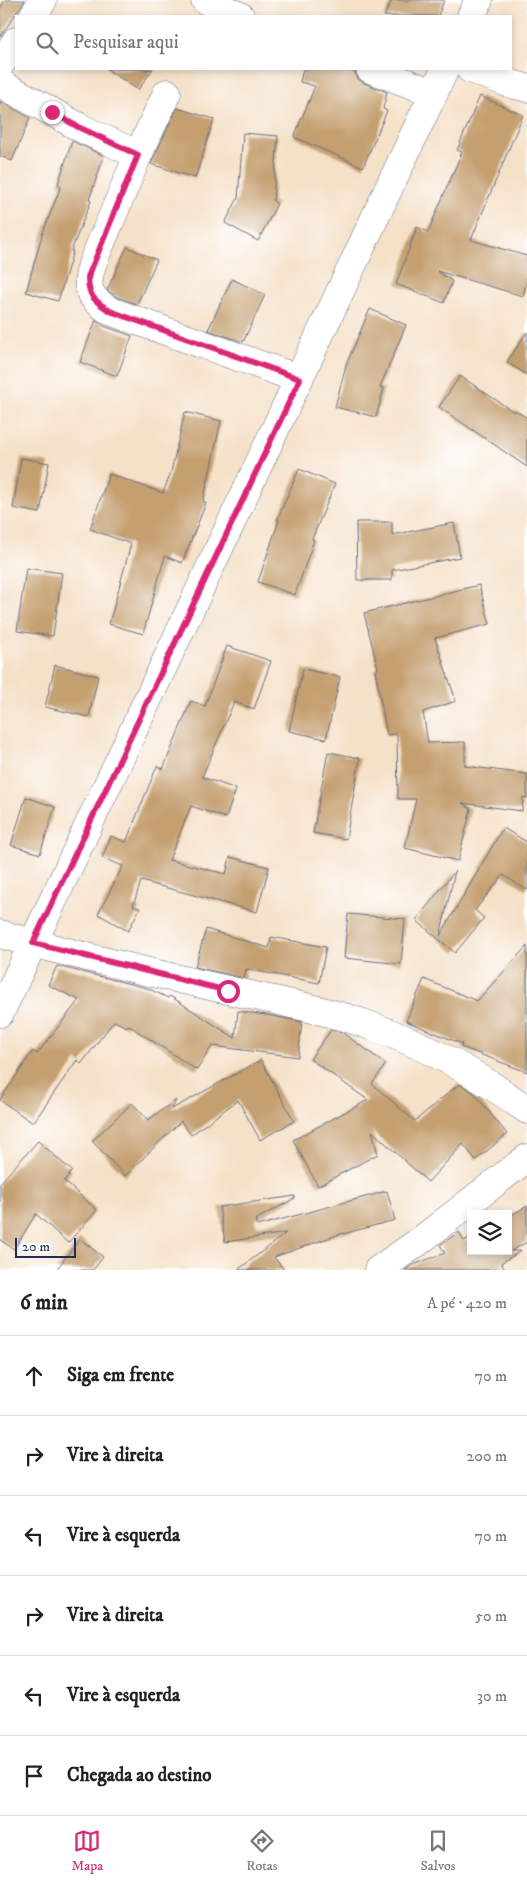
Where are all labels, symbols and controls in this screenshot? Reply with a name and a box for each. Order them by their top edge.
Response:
search box [15,15,512,70]
icon: search [33,29,61,57]
text: Pesquisar aqui [73,31,179,54]
route end [41,101,64,124]
route start [217,980,240,1003]
map controls [467,1210,512,1255]
button: layers [467,1210,512,1255]
scale bar [15,1235,76,1258]
text: 20 m [22,1238,50,1256]
text: 6 min [20,1290,68,1316]
text: A pé · 420 m [427,1293,507,1313]
icon: ahead [20,1362,48,1390]
text: Siga em frente [67,1364,174,1387]
text: 70 m [475,1366,507,1386]
icon: right [20,1442,48,1470]
text: Vire à direita [67,1444,163,1467]
text: 200 m [466,1446,507,1466]
icon: left [20,1522,48,1550]
text: Vire à esquerda [67,1524,180,1547]
text: 70 m [475,1526,507,1546]
icon: right [20,1602,48,1630]
text: Vire à direita [67,1604,163,1627]
text: 50 m [475,1606,507,1626]
icon: left [20,1682,48,1710]
text: Vire à esquerda [67,1684,180,1707]
text: 30 m [477,1686,507,1706]
icon: arrive [20,1762,48,1790]
text: Chegada ao destino [67,1764,212,1787]
tab: Mapa [72,1827,103,1875]
tab: Rotas [246,1827,277,1875]
tab: Salvos [421,1827,455,1875]

